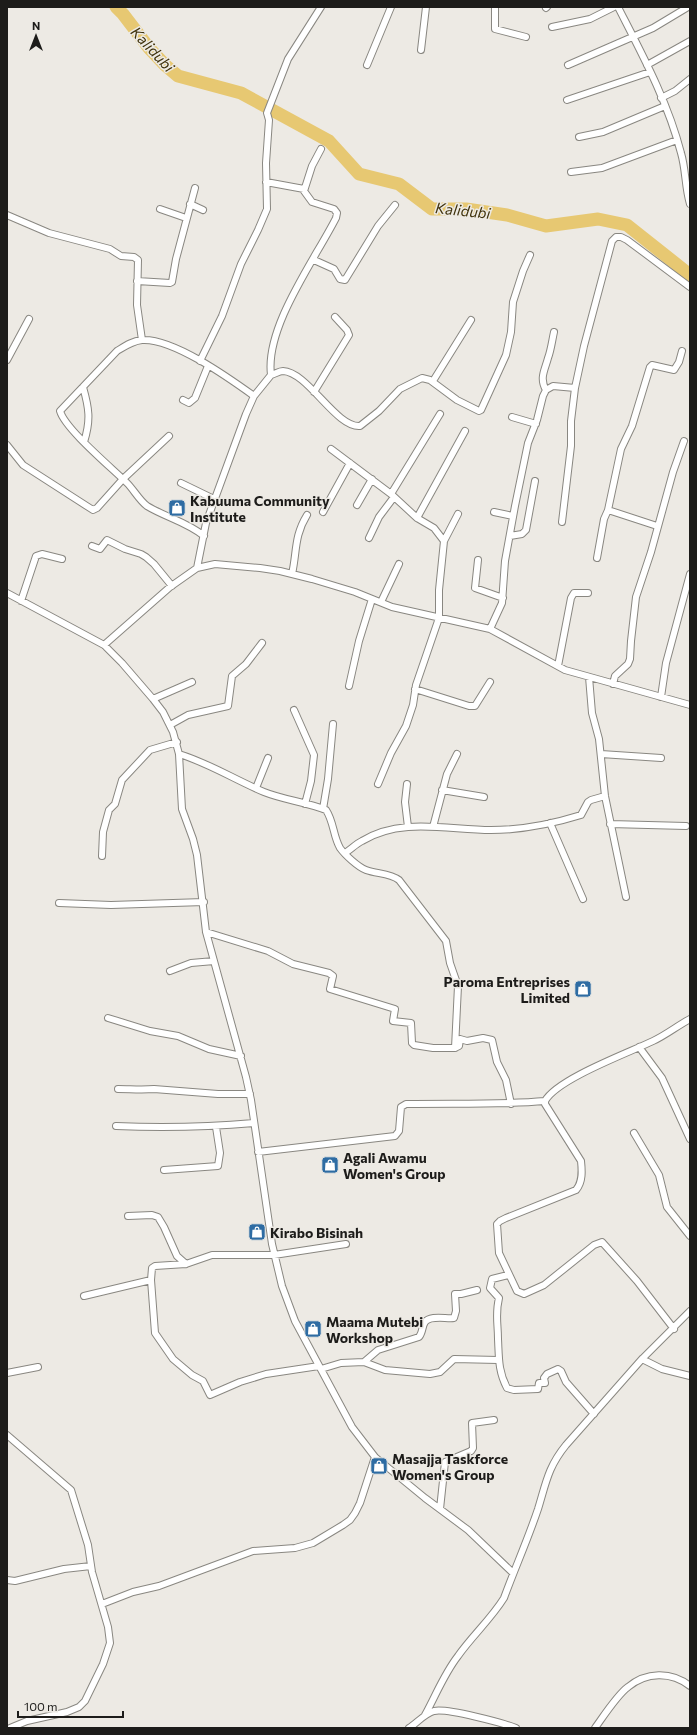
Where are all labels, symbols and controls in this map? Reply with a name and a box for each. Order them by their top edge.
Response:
north arrow [16,16,56,56]
text: N [32,19,40,32]
water label: Kalidubi [128,23,179,76]
water label: Kalidubi [435,198,493,222]
place label: Kabuuma Community Institute [190,492,330,525]
shop icon: Kabuuma Community Institute [167,498,187,518]
place label: Paroma Entreprises Limited [444,973,570,1006]
shop icon: Paroma Entreprises Limited [573,979,593,999]
place label: Agali Awamu Women's Group [343,1149,446,1182]
shop icon: Agali Awamu Women's Group [320,1155,340,1175]
shop icon: Kirabo Bisinah [247,1222,267,1242]
place label: Kirabo Bisinah [270,1224,363,1241]
place label: Maama Mutebi Workshop [326,1313,423,1346]
shop icon: Maama Mutebi Workshop [303,1319,323,1339]
place label: Masajja Taskforce Women's Group [392,1450,508,1483]
shop icon: Masajja Taskforce Women's Group [369,1456,389,1476]
scale bar [18,1693,123,1719]
text: 100 m [24,1699,58,1713]

